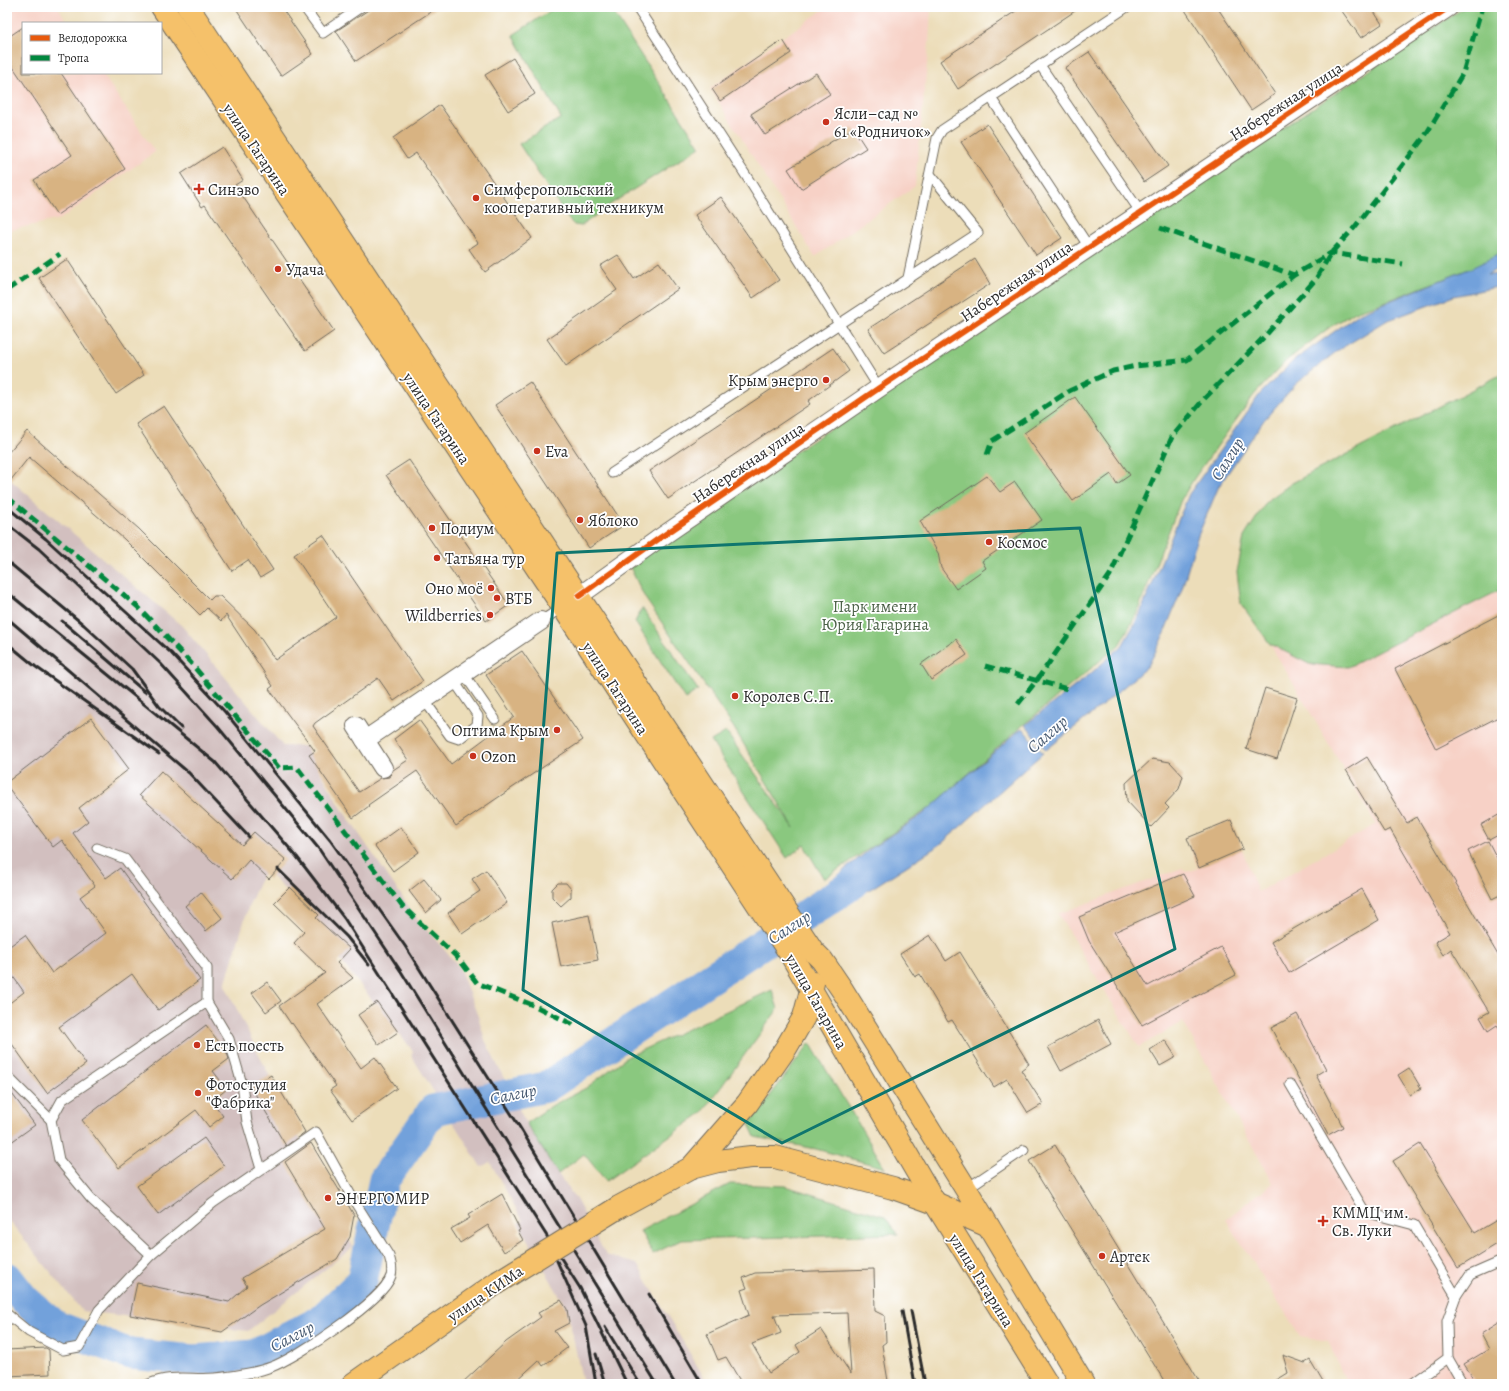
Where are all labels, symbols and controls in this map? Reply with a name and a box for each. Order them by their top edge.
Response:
legend [22,22,162,74]
text: Велодорожка [58,30,128,46]
text: Тропа [58,50,89,66]
street label: Набережная улица [1226,57,1348,147]
street label: улица Гагарина [217,98,296,201]
place label: Ясли–сад № 61 «Родничок» [834,103,931,143]
marker: Ясли–сад № 61 «Родничок» [821,117,831,127]
place label: Синэво [208,179,259,201]
place label: Симферопольский кооперативный техникум [484,179,664,219]
marker: Синэво [193,183,205,195]
marker: Симферопольский кооперативный техникум [471,193,481,203]
street label: Набережная улица [956,236,1077,327]
place label: Удача [286,259,325,281]
marker: Удача [273,264,283,274]
street label: улица Гагарина [397,367,476,470]
place label: Крым энерго [728,370,818,392]
marker: Крым энерго [821,375,831,385]
street label: Набережная улица [688,417,809,508]
water label: Салгир [1205,433,1250,485]
place label: Eva [545,441,569,463]
marker: Eva [532,446,542,456]
place label: Яблоко [588,510,638,532]
marker: Яблоко [575,515,585,525]
place label: Подиум [440,518,495,540]
marker: Подиум [427,523,437,533]
place label: Космос [997,532,1048,554]
marker: Космос [984,537,994,547]
place label: Татьяна тур [445,548,525,570]
marker: Татьяна тур [432,553,442,563]
place label: Оно моё [425,578,483,600]
marker: Оно моё [486,583,496,593]
place label: ВТБ [505,588,533,610]
marker: ВТБ [492,593,502,603]
park label: Парк имени Юрия Гагарина [821,596,929,636]
place label: Wildberries [404,605,482,627]
marker: Wildberries [485,610,495,620]
street label: улица Гагарина [576,637,654,740]
place label: Королев С.П. [743,686,834,708]
marker: Королев С.П. [730,691,740,701]
water label: Салгир [1022,710,1073,758]
place label: Оптима Крым [451,720,549,742]
marker: Оптима Крым [552,725,562,735]
place label: Ozon [481,746,516,768]
marker: Ozon [468,751,478,761]
water label: Салгир [763,905,815,950]
street label: улица Гагарина [779,949,853,1054]
place label: Есть поесть [205,1035,284,1057]
marker: Есть поесть [192,1040,202,1050]
place label: Фотостудия "Фабрика" [206,1074,287,1114]
water label: Салгир [488,1078,539,1111]
marker: Фотостудия "Фабрика" [193,1088,203,1098]
place label: ЭНЕРГОМИР [336,1188,429,1210]
marker: ЭНЕРГОМИР [323,1193,333,1203]
place label: КММЦ им. Св. Луки [1332,1202,1409,1242]
marker: КММЦ им. Св. Луки [1317,1215,1329,1227]
street label: улица Гагарина [943,1229,1019,1332]
place label: Артек [1109,1246,1150,1268]
marker: Артек [1097,1251,1107,1261]
street label: улица КИМа [442,1260,528,1328]
water label: Салгир [266,1315,318,1358]

